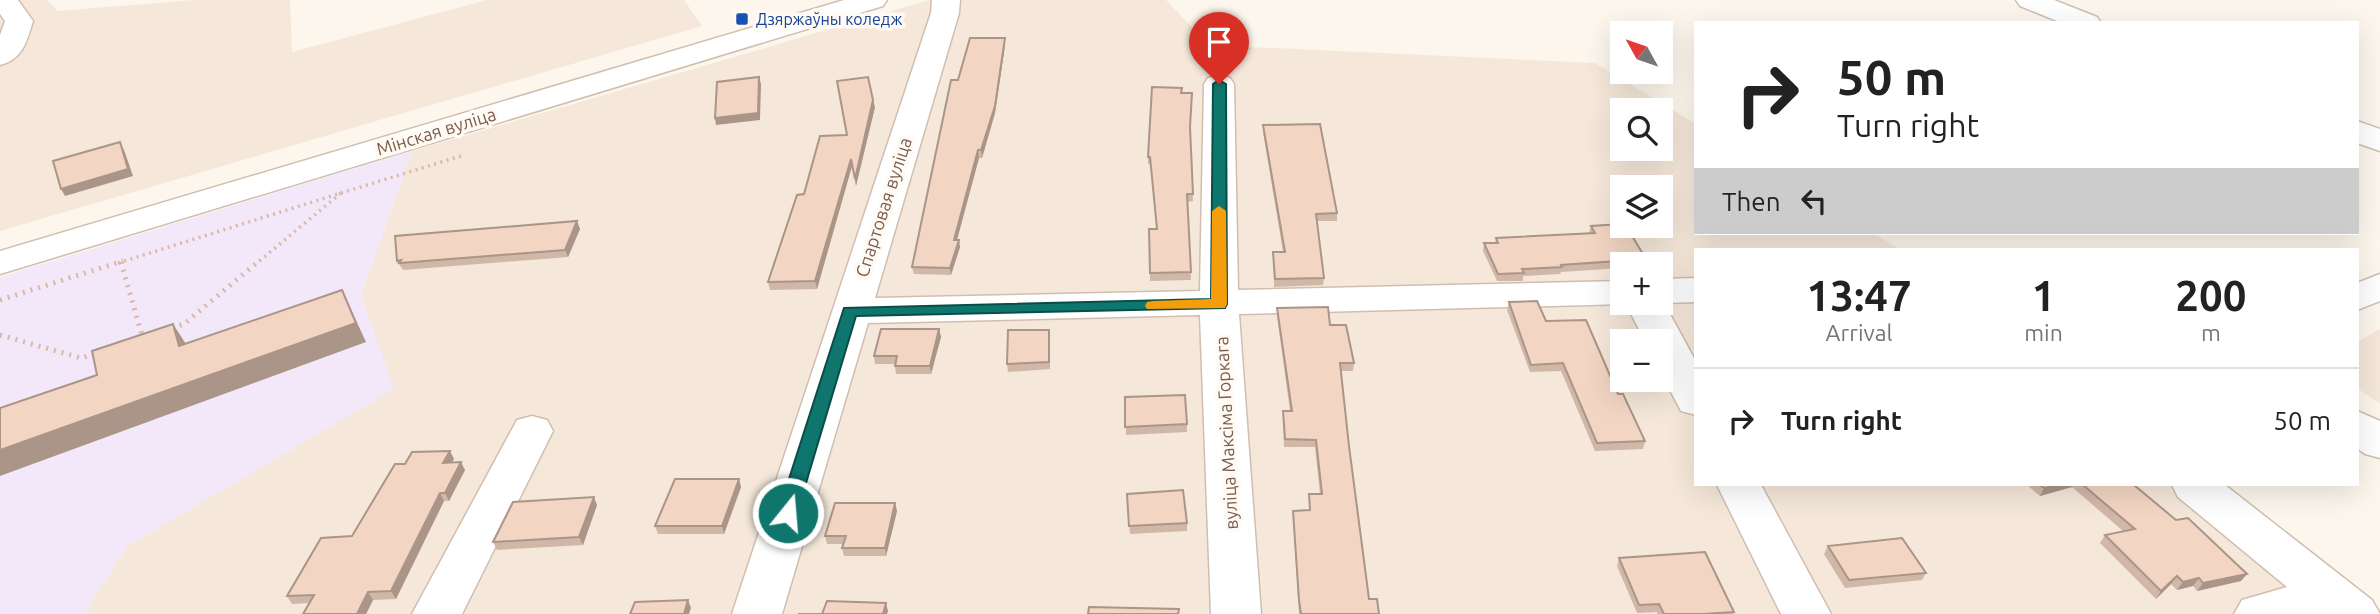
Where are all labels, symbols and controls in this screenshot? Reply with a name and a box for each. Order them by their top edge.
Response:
place label: Дзяржаўны коледж [756,10,902,28]
marker: Дзяржаўны коледж [734,11,750,27]
pin [1189,12.0,1249,84]
north arrow [1610,21,1673,84]
map controls [1610,21,1673,392]
icon: arrive [1200,23,1238,61]
icon: right [1722,49,1813,140]
text: 50 m [1837,49,1946,104]
button: search [1610,98,1673,161]
street label: Мінская вуліца [374,103,498,159]
text: Turn right [1837,107,1979,143]
street label: Спартовая вуліца [851,135,915,279]
button: layers [1610,175,1673,238]
icon: left [1795,182,1833,220]
text: Then [1722,187,1781,216]
button: + [1610,252,1673,315]
text: 13:47 [1807,272,1912,319]
text: 1 [2032,272,2055,319]
text: 200 [2175,272,2246,319]
text: Arrival [1826,320,1893,345]
text: min [2024,320,2063,345]
text: m [2201,320,2221,345]
button: − [1610,329,1673,392]
street label: вуліца Максіма Горкага [1211,336,1241,530]
icon: right [1722,402,1760,440]
text: Turn right [1781,406,1902,435]
text: 50 m [2273,406,2331,435]
position arrow [751,476,825,550]

